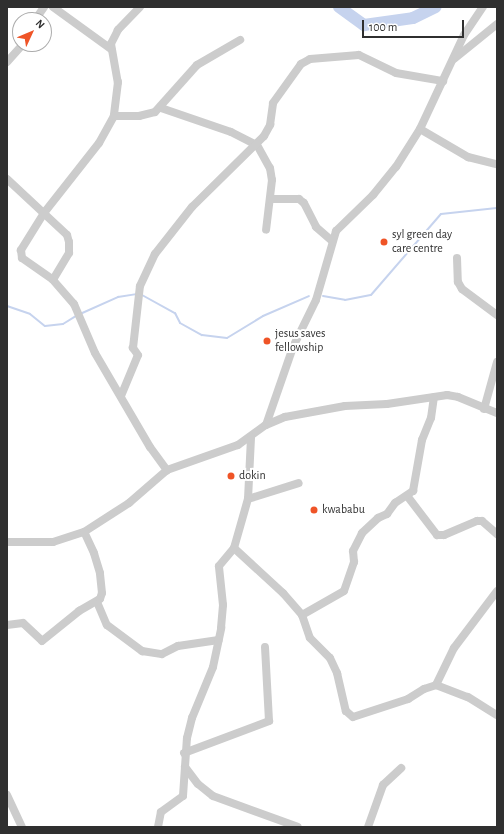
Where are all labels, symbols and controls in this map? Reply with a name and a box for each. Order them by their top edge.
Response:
north arrow [12,12,52,52]
scale bar [364,12,466,38]
text: N [34,17,47,31]
text: 100 m [369,21,397,33]
place label: syl green day care centre [392,228,452,256]
marker: syl green day care centre [379,237,389,247]
place label: jesus saves fellowship [275,327,325,355]
marker: jesus saves fellowship [262,336,272,346]
place label: dokin [239,469,266,483]
marker: dokin [226,471,236,481]
place label: kwababu [322,503,365,517]
marker: kwababu [309,505,319,515]

